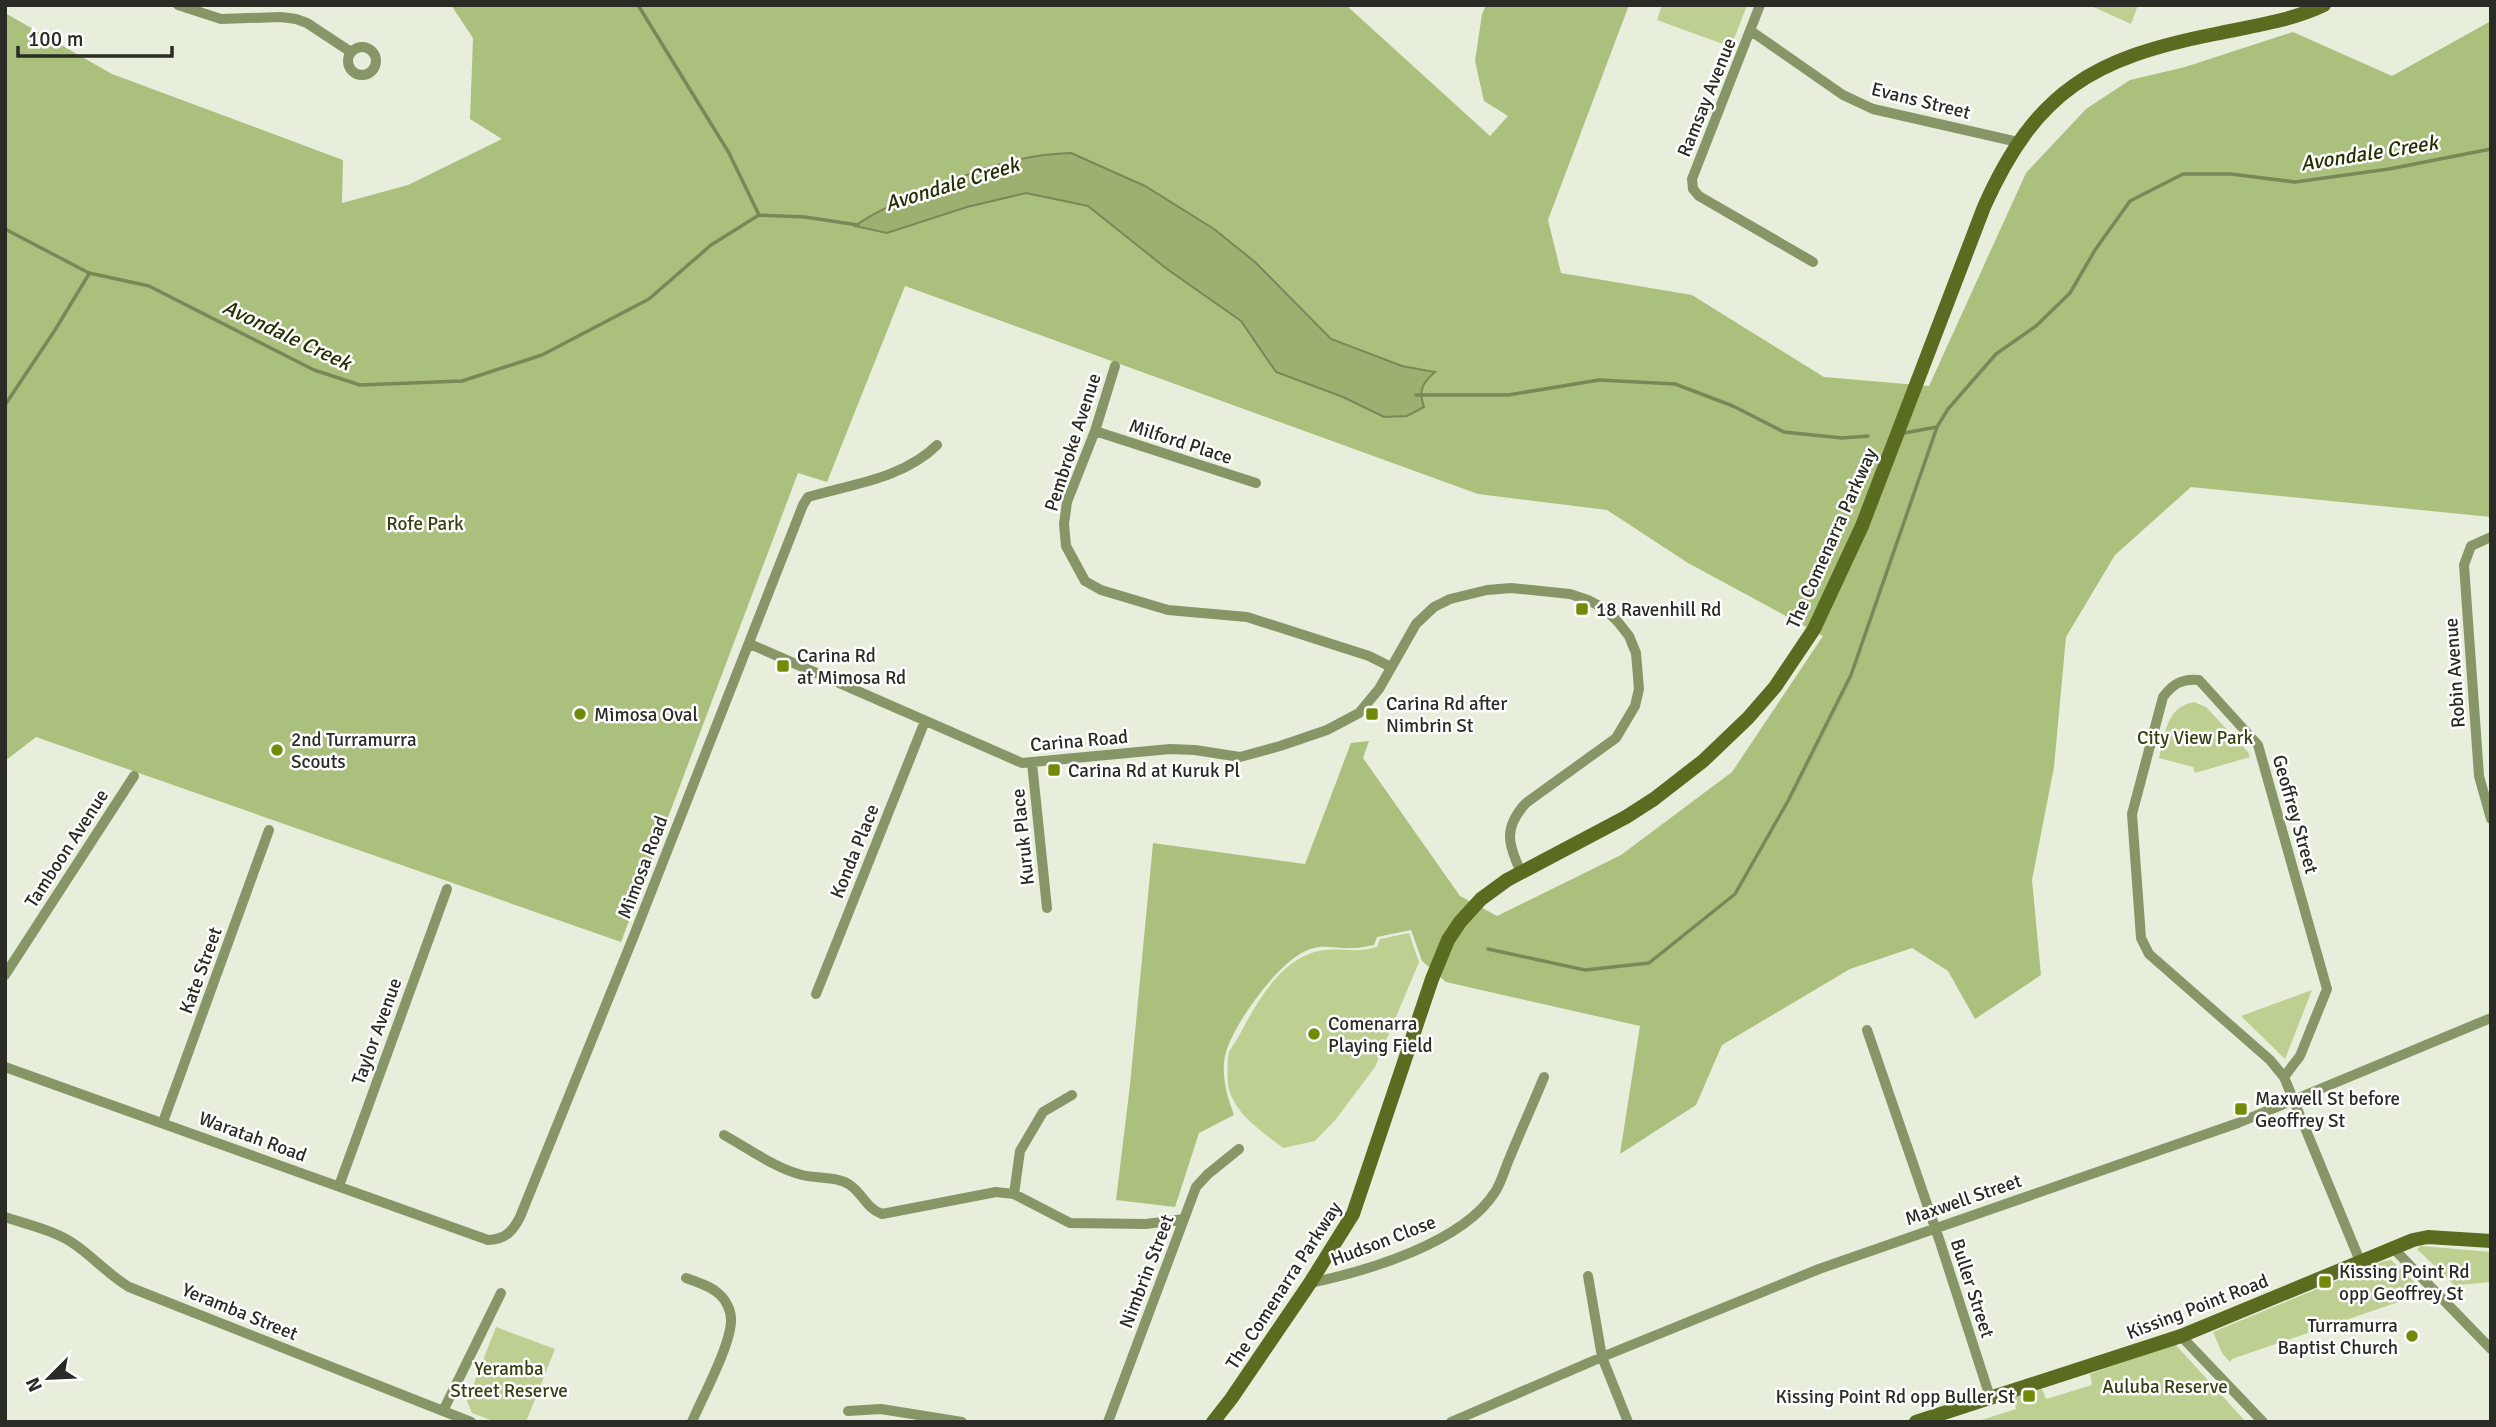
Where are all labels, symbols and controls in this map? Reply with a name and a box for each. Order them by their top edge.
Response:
scale bar [18,14,172,58]
text: 100 m [28,26,83,52]
street label: Ramsay Avenue [1672,34,1742,160]
street label: Evans Street [1869,77,1973,125]
water label: Avondale Creek [2299,129,2442,177]
water label: Avondale Creek [882,151,1024,217]
water label: Avondale Creek [219,294,358,377]
street label: Pembroke Avenue [1039,370,1107,514]
street label: Milford Place [1126,414,1235,470]
street label: The Comenarra Parkway [1781,444,1883,632]
park label: Rofe Park [386,512,464,536]
place label: 18 Ravenhill Rd [1596,598,1721,622]
marker: 18 Ravenhill Rd [1574,601,1590,617]
street label: Robin Avenue [2439,617,2471,729]
place label: Carina Rd at Mimosa Rd [797,644,906,690]
marker: Carina Rd at Mimosa Rd [775,658,791,674]
place label: Carina Rd after Nimbrin St [1386,692,1507,738]
place label: Mimosa Oval [594,703,698,727]
marker: Mimosa Oval [572,706,588,722]
marker: Carina Rd after Nimbrin St [1364,706,1380,722]
street label: Carina Road [1029,725,1129,757]
park label: City View Park [2137,726,2254,750]
place label: 2nd Turramurra Scouts [291,728,417,774]
marker: 2nd Turramurra Scouts [269,742,285,758]
street label: Geoffrey Street [2267,752,2324,877]
place label: Carina Rd at Kuruk Pl [1068,759,1240,783]
marker: Carina Rd at Kuruk Pl [1046,762,1062,778]
street label: Tamboon Avenue [20,785,114,912]
street label: Kuruk Place [1006,788,1040,886]
street label: Konda Place [825,801,885,902]
street label: Mimosa Road [612,812,674,922]
street label: Kate Street [174,923,228,1017]
street label: Taylor Avenue [346,975,407,1088]
place label: Comenarra Playing Field [1328,1012,1433,1058]
marker: Comenarra Playing Field [1306,1026,1322,1042]
place label: Maxwell St before Geoffrey St [2255,1087,2400,1133]
marker: Maxwell St before Geoffrey St [2233,1101,2249,1117]
street label: Waratah Road [196,1106,310,1168]
street label: Maxwell Street [1902,1169,2025,1231]
street label: The Comenarra Parkway [1221,1197,1347,1374]
street label: Hudson Close [1327,1210,1439,1272]
street label: Nimbrin Street [1114,1211,1180,1332]
street label: Buller Street [1945,1236,1999,1341]
place label: Kissing Point Rd opp Geoffrey St [2339,1260,2470,1306]
street label: Kissing Point Road [2123,1269,2272,1345]
marker: Kissing Point Rd opp Geoffrey St [2317,1274,2333,1290]
street label: Yeramba Street [178,1278,301,1346]
place label: Turramurra Baptist Church [2278,1314,2398,1360]
marker: Turramurra Baptist Church [2404,1328,2420,1344]
north arrow [14,1343,84,1413]
park label: Yeramba Street Reserve [450,1357,568,1403]
text: N [21,1374,48,1395]
park label: Auluba Reserve [2102,1375,2228,1399]
place label: Kissing Point Rd opp Buller St [1776,1385,2015,1409]
marker: Kissing Point Rd opp Buller St [2021,1388,2037,1404]

